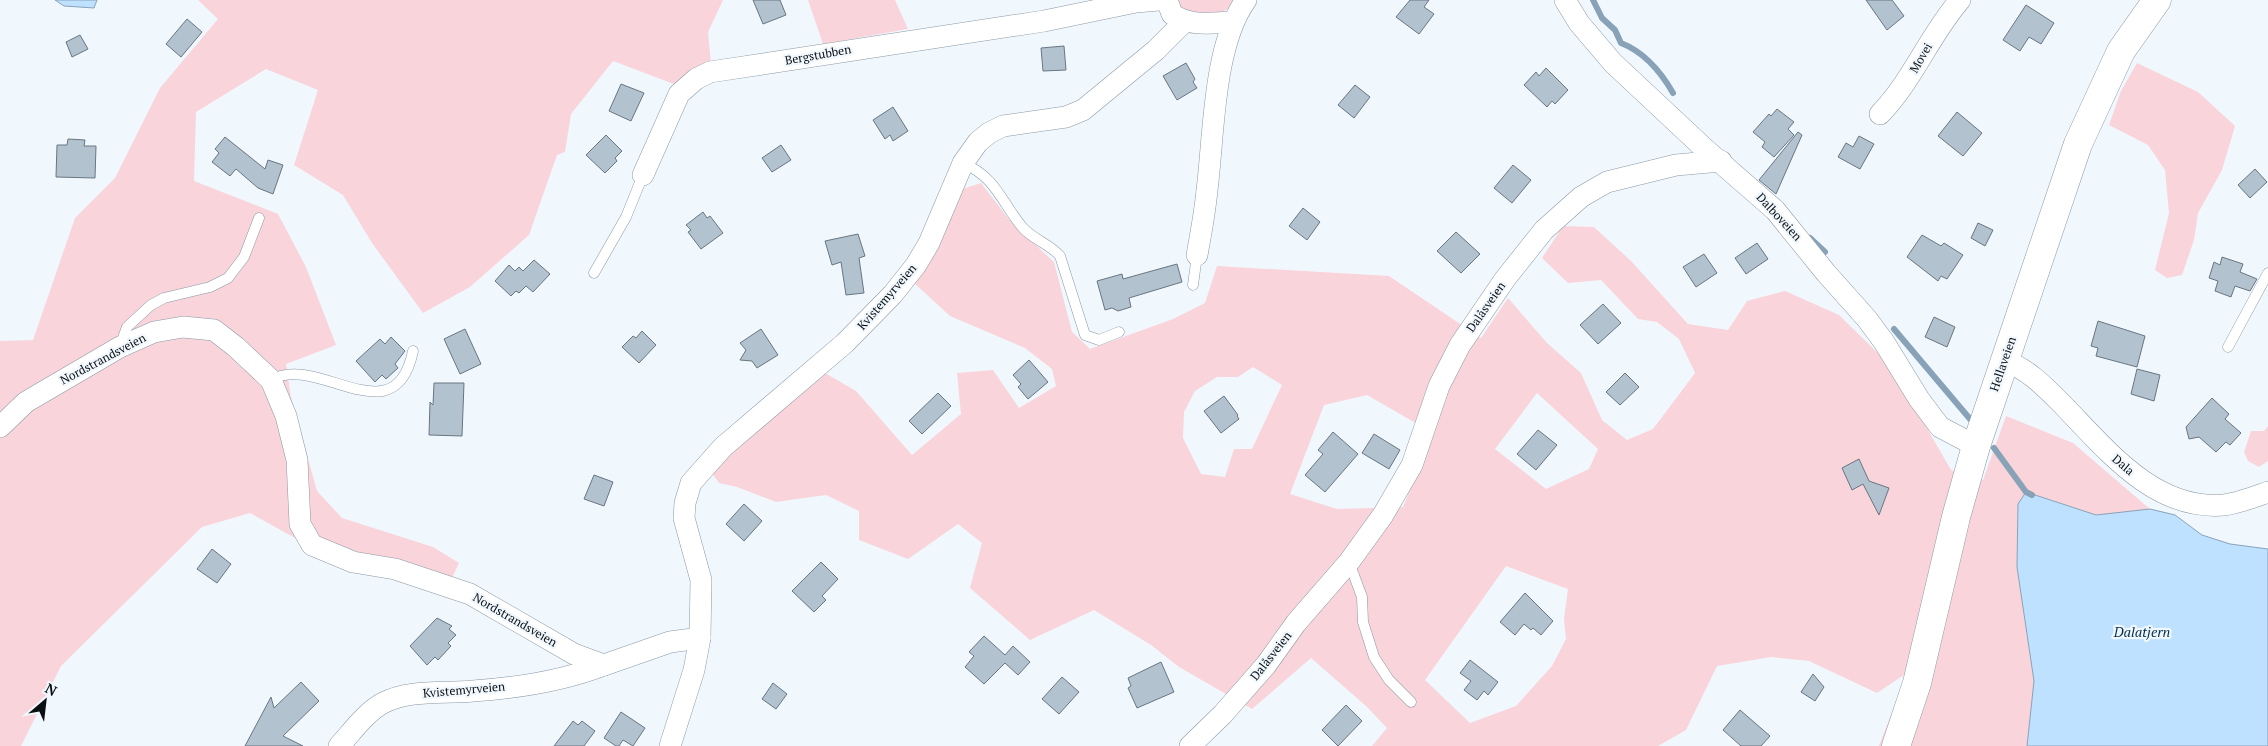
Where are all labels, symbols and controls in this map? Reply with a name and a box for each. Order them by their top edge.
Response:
street label: Movei [1906,40,1935,76]
street label: Bergstubben [784,41,852,68]
street label: Dalboveien [1753,190,1805,244]
street label: Kvistemyrveien [854,261,919,333]
street label: Dalåsveien [1463,279,1508,335]
street label: Nordstrandsveien [57,330,148,387]
street label: Hellaveien [1986,335,2019,393]
street label: Dala [2109,451,2137,478]
street label: Nordstrandsveien [471,589,560,650]
water label: Dalatjern [2113,622,2170,641]
street label: Dalåsveien [1247,628,1294,683]
north arrow [20,676,70,726]
text: N [42,678,61,700]
street label: Kvistemyrveien [422,678,506,701]

